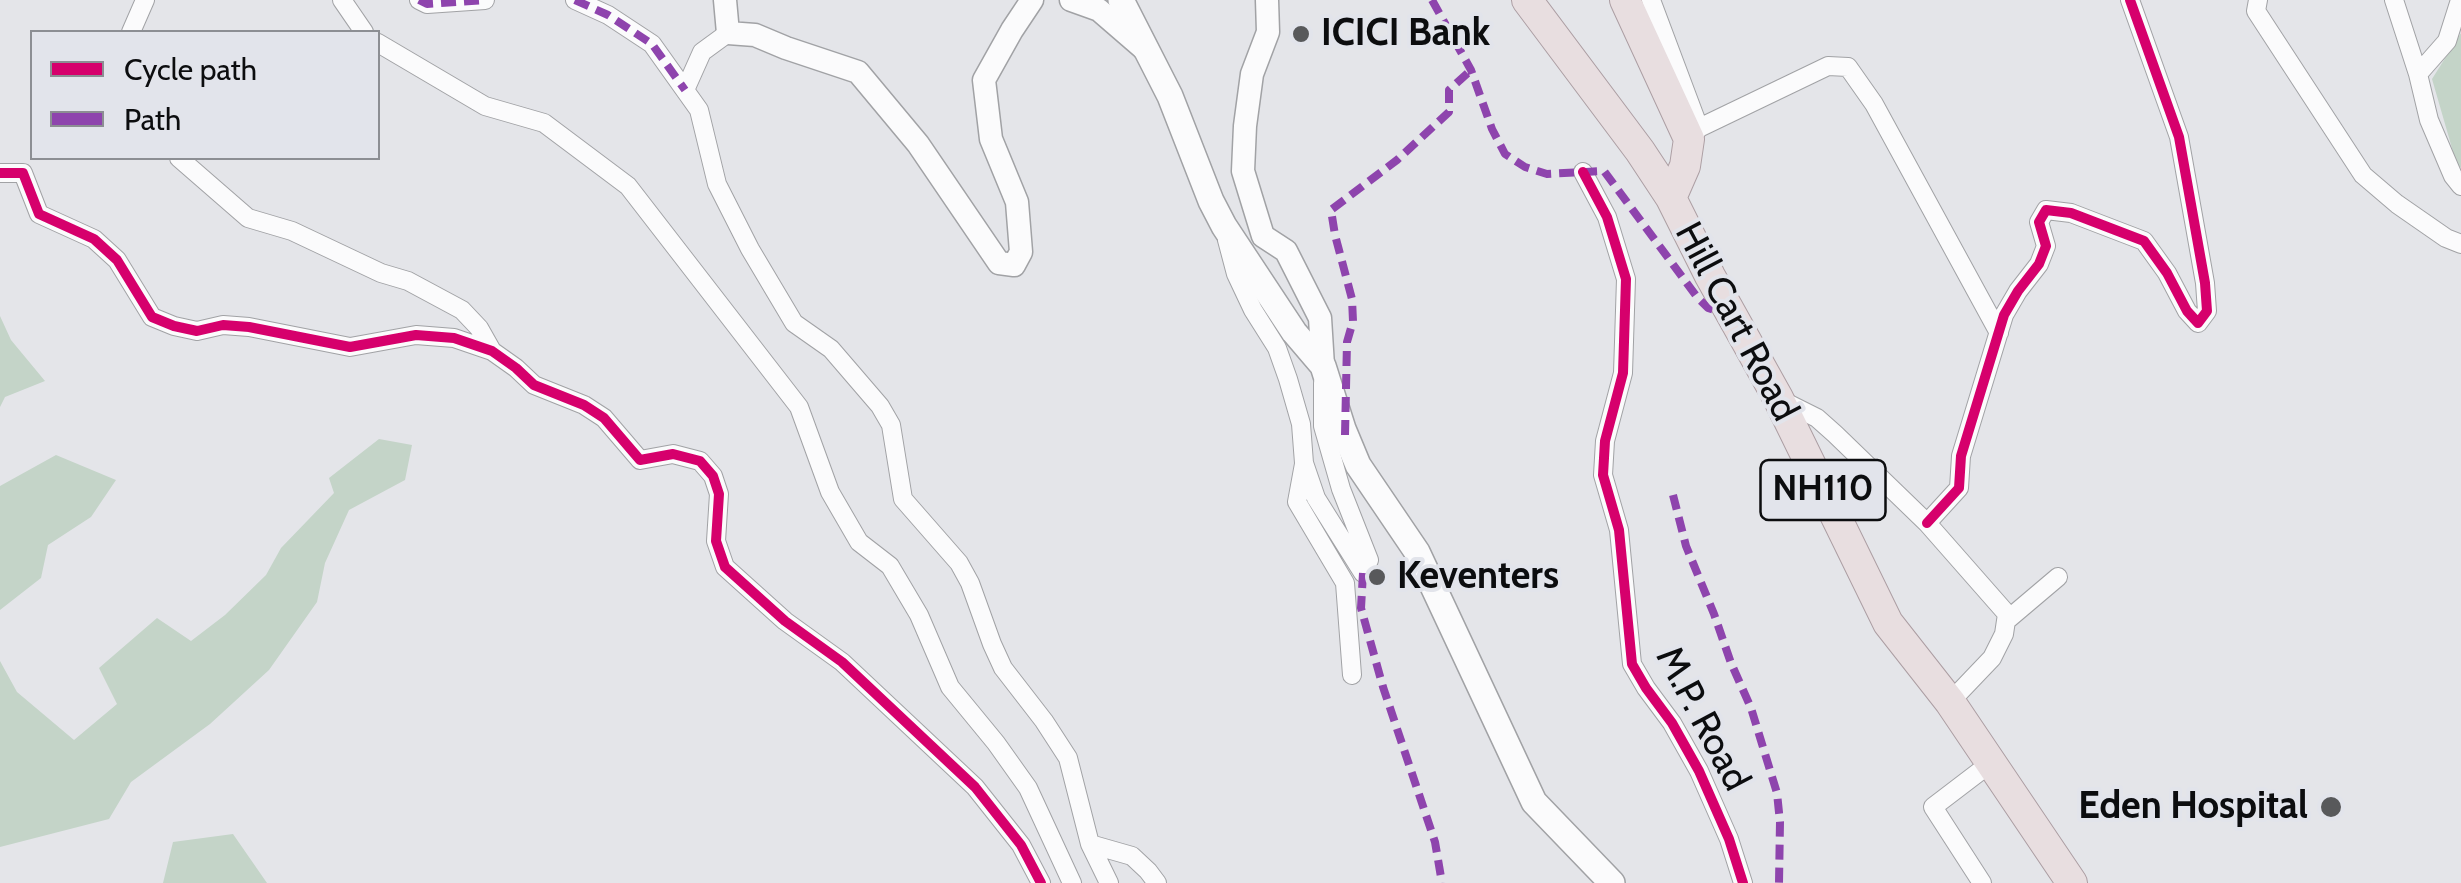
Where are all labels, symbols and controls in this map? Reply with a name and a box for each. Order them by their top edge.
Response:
place label: ICICI Bank [1321,11,1490,57]
marker: ICICI Bank [1290,23,1312,45]
legend [30,30,380,160]
text: Cycle path [124,51,257,88]
text: Path [124,101,181,138]
street label: Hill Cart Road [1665,215,1807,429]
road number: NH110 [1760,460,1886,520]
place label: Keventers [1397,554,1559,600]
marker: Keventers [1366,566,1388,588]
street label: M.P. Road [1645,639,1759,799]
place label: Eden Hospital [2078,784,2308,830]
marker: Eden Hospital [2318,794,2344,820]

